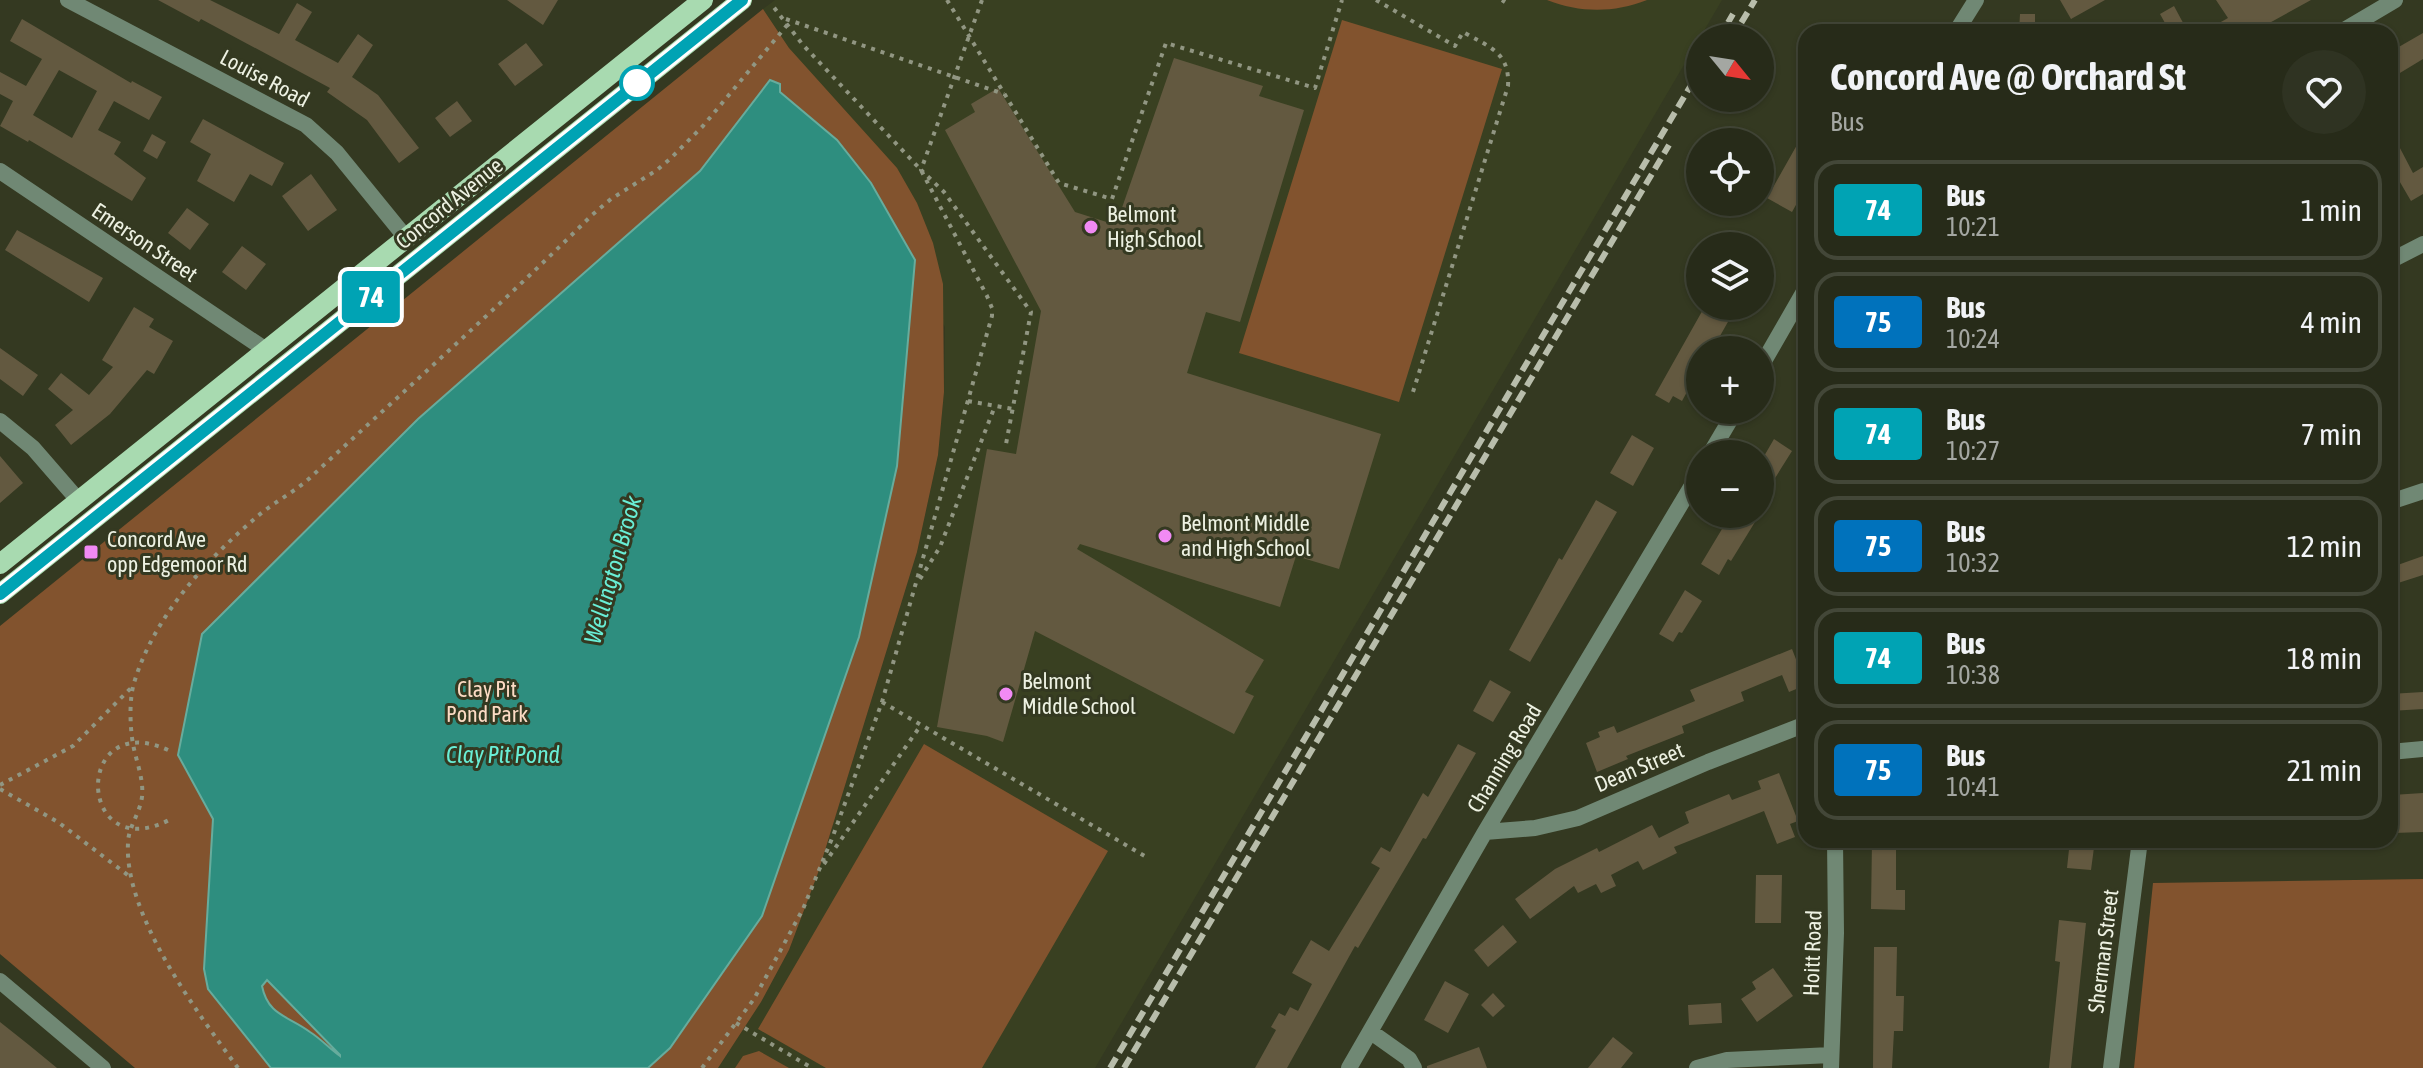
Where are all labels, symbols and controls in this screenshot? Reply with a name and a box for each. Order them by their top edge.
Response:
north arrow [1686,24,1774,112]
map controls [1686,24,1774,528]
street label: Louise Road [216,44,314,112]
button: heart [2282,50,2366,134]
text: Concord Ave @ Orchard St [1830,55,2186,98]
unlabelled marker [620,66,654,100]
text: Bus [1830,107,1864,137]
button: locate [1686,128,1774,216]
street label: Concord Avenue [390,152,508,254]
text: Bus [1946,178,1985,212]
text: 1 min [2301,193,2362,227]
text: 74 [1865,194,1891,226]
street label: Emerson Street [87,197,203,287]
place label: Belmont High School [1107,201,1203,252]
text: 10:21 [1946,212,2000,242]
marker: Belmont High School [1082,218,1100,236]
button: layers [1686,232,1774,320]
line badge: 74 [335,271,407,323]
text: 74 [358,281,384,313]
text: Bus [1946,290,1985,324]
text: 4 min [2301,305,2362,339]
text: 75 [1865,306,1891,338]
text: 10:24 [1946,324,2000,354]
button: + [1686,336,1774,424]
text: Bus [1946,402,1985,436]
text: 7 min [2301,417,2362,451]
text: 74 [1865,418,1891,450]
text: 10:27 [1946,436,2000,466]
button: − [1686,440,1774,528]
water label: Wellington Brook [579,492,647,647]
place label: Belmont Middle and High School [1181,510,1311,561]
text: Bus [1946,514,1985,548]
place label: Concord Ave opp Edgemoor Rd [107,526,247,577]
marker: Belmont Middle and High School [1156,527,1174,545]
text: 12 min [2287,529,2362,563]
text: 75 [1865,530,1891,562]
marker: Concord Ave opp Edgemoor Rd [82,543,100,561]
text: 10:32 [1946,548,2000,578]
text: Bus [1946,626,1985,660]
text: 18 min [2287,641,2362,675]
text: 74 [1865,642,1891,674]
text: 10:38 [1946,660,2000,690]
place label: Belmont Middle School [1022,668,1136,719]
park label: Clay Pit Pond Park [446,676,528,727]
marker: Belmont Middle School [997,685,1015,703]
street label: Channing Road [1461,699,1547,817]
street label: Dean Street [1590,737,1688,797]
text: Bus [1946,738,1985,772]
water label: Clay Pit Pond [446,741,560,768]
text: 21 min [2287,753,2362,787]
text: 75 [1865,754,1891,786]
text: 10:41 [1946,772,2000,802]
street label: Sherman Street [2083,888,2123,1014]
street label: Hoitt Road [1798,910,1826,996]

